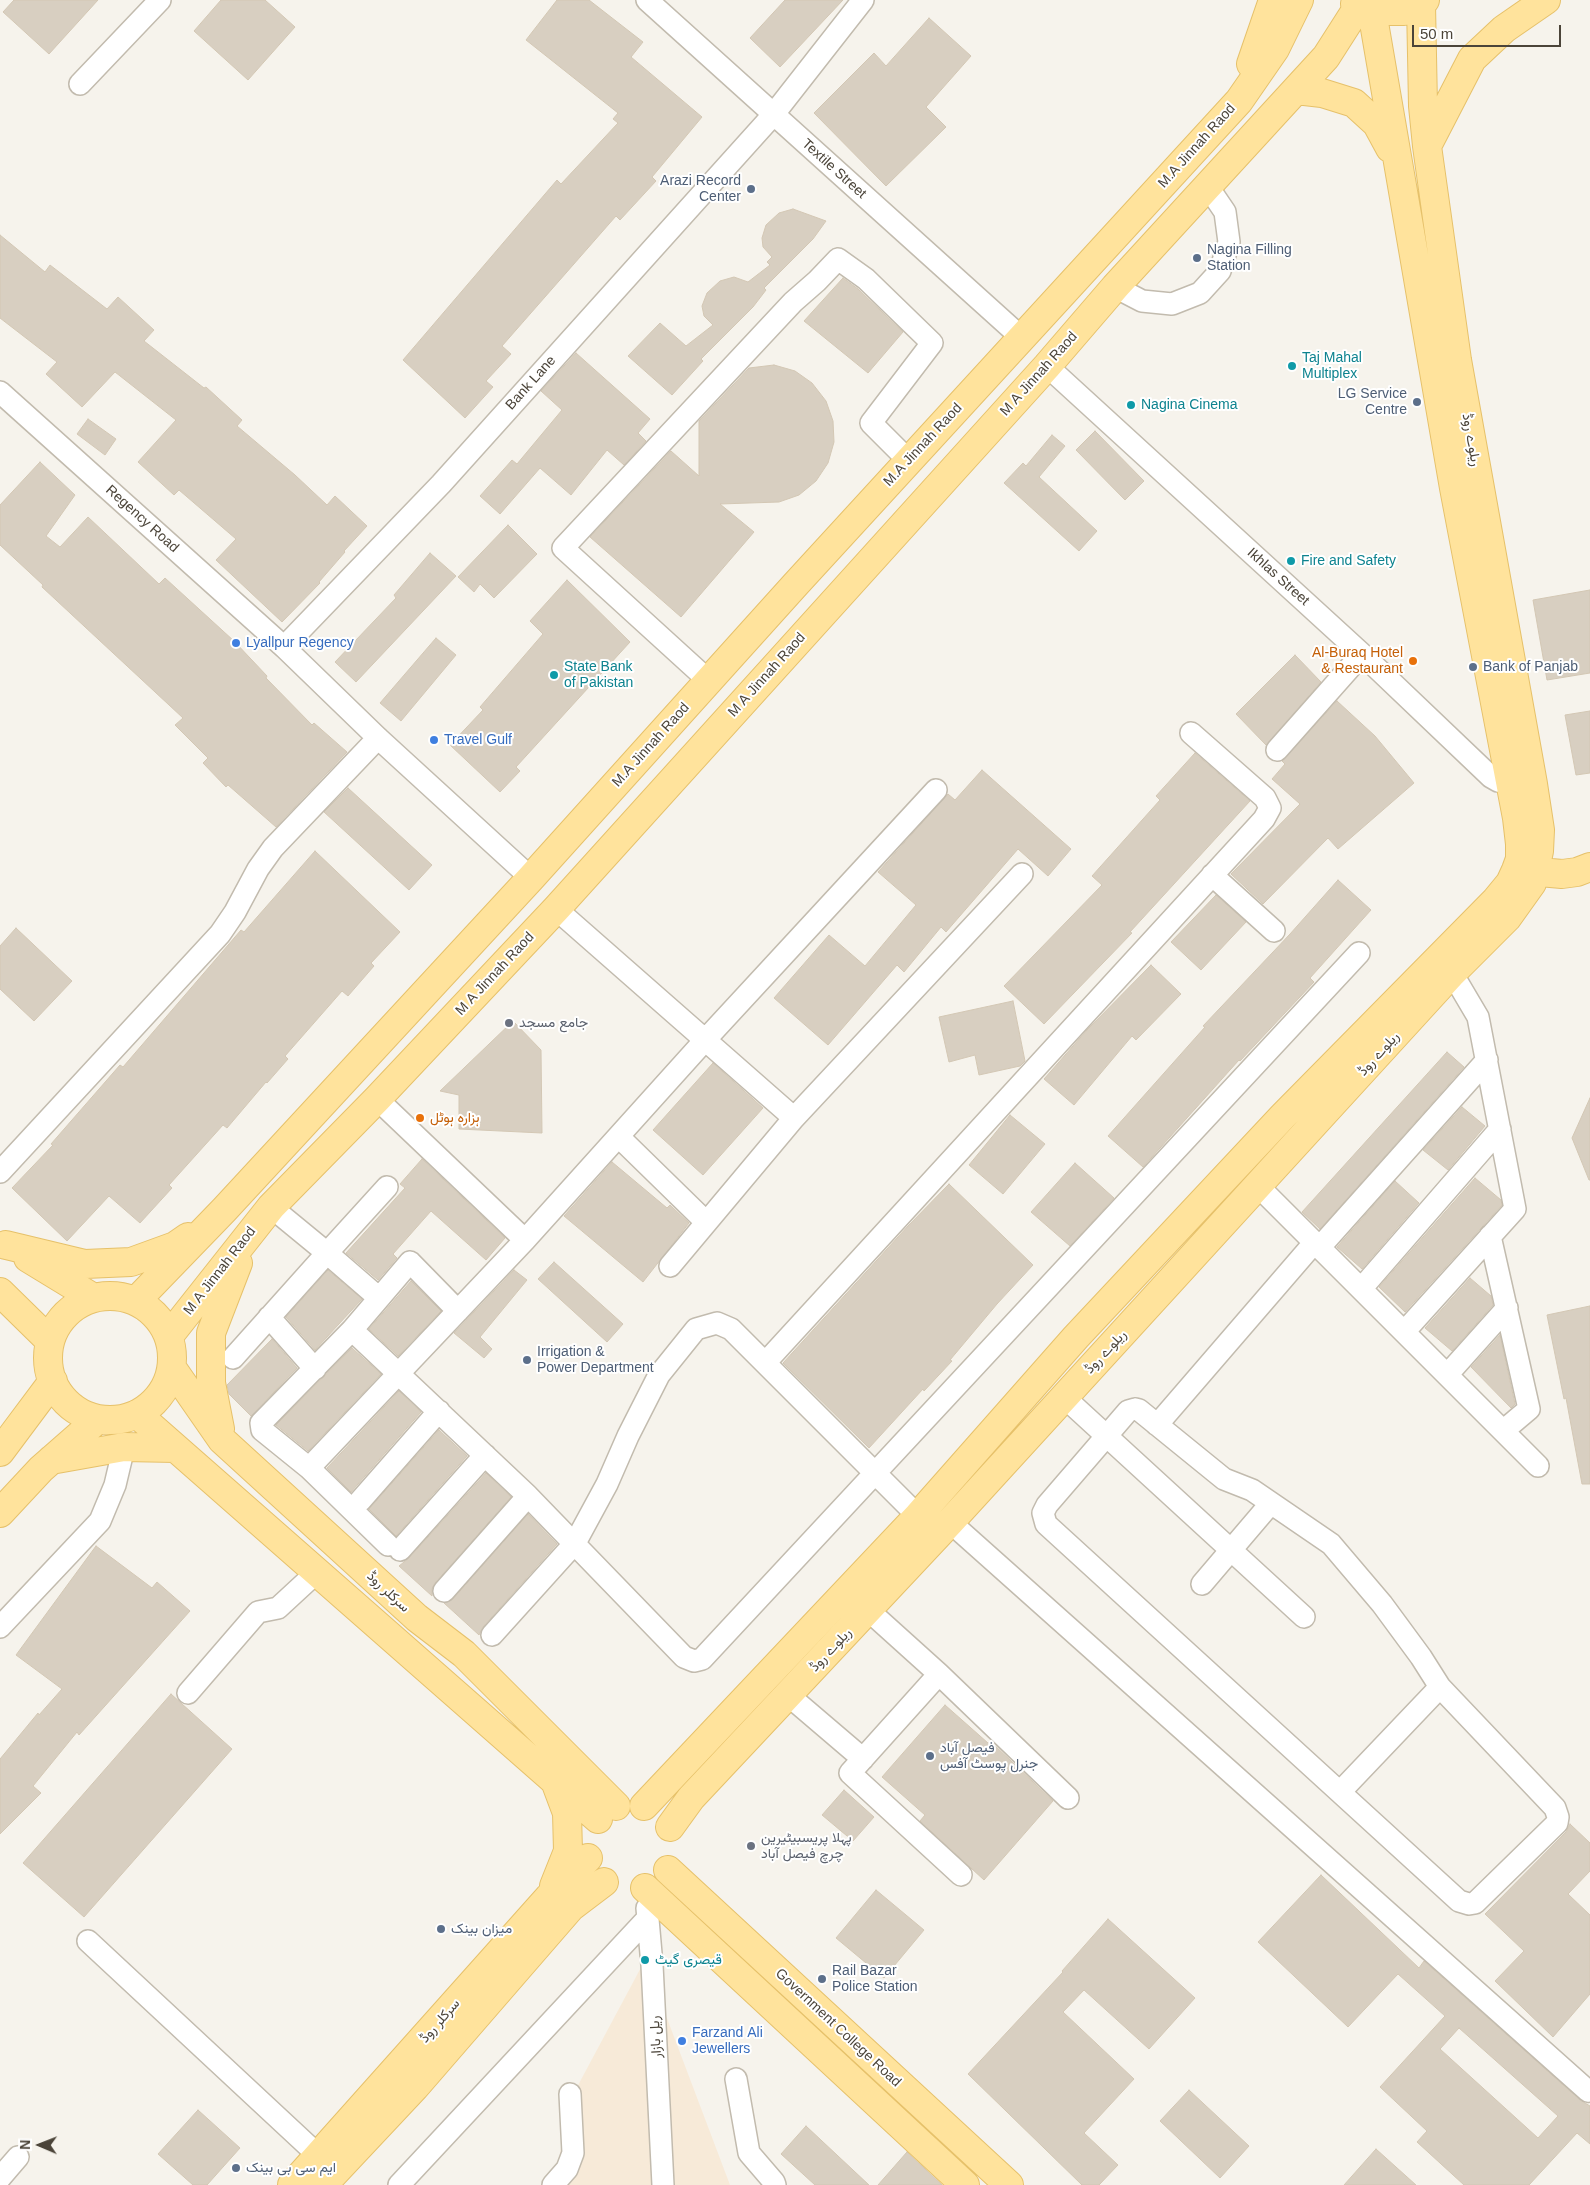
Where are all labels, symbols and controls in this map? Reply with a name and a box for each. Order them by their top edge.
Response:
scale bar [1415,15,1564,47]
text: 50 m [1420,25,1453,42]
street label: M.A Jinnah Raod [1155,100,1239,192]
street label: Textile Street [798,136,870,202]
place label: Arazi Record Center [660,173,741,206]
marker: Arazi Record Center [745,183,757,195]
place label: Nagina Filling Station [1207,242,1292,274]
marker: Nagina Filling Station [1191,252,1203,264]
street label: M A Jinnah Raod [997,328,1081,420]
place label: Taj Mahal Multiplex [1302,350,1362,382]
street label: Bank Lane [502,353,560,413]
marker: Taj Mahal Multiplex [1286,360,1298,372]
place label: LG Service Centre [1338,386,1407,418]
marker: LG Service Centre [1411,396,1423,408]
place label: Nagina Cinema [1141,397,1237,413]
marker: Nagina Cinema [1125,399,1137,411]
street label: M.A Jinnah Raod [880,400,966,490]
street label: ریلوے روڈ [1458,412,1484,468]
street label: Regency Road [102,482,182,556]
street label: Ikhlas Street [1243,545,1313,609]
place label: Fire and Safety [1301,553,1396,569]
marker: Fire and Safety [1285,555,1297,567]
street label: M A Jinnah Raod [725,629,809,721]
place label: Lyallpur Regency [246,635,354,651]
marker: Lyallpur Regency [230,637,242,649]
place label: Al-Buraq Hotel & Restaurant [1312,645,1403,678]
marker: Al-Buraq Hotel & Restaurant [1407,655,1419,667]
place label: State Bank of Pakistan [564,659,633,692]
place label: Bank of Panjab [1483,659,1578,675]
marker: Bank of Panjab [1467,661,1479,673]
marker: State Bank of Pakistan [548,669,560,681]
street label: M.A Jinnah Raod [609,699,693,791]
place label: Travel Gulf [444,732,512,748]
marker: Travel Gulf [428,734,440,746]
street label: M A Jinnah Raod [452,929,538,1019]
place label: جامع مسجد [519,1015,588,1031]
marker: جامع مسجد [503,1017,515,1029]
street label: ریلوے روڈ [1355,1028,1403,1080]
place label: ہزارہ ہوٹل [430,1110,480,1126]
marker: ہزارہ ہوٹل [414,1112,426,1124]
street label: M A Jinnah Raod [180,1224,260,1318]
street label: ریلوے روڈ [1082,1327,1130,1377]
place label: Irrigation & Power Department [537,1344,654,1376]
marker: Irrigation & Power Department [521,1354,533,1366]
street label: سرکلر روڈ [363,1568,413,1616]
street label: ریلوے روڈ [807,1625,855,1675]
place label: فیصل آباد جنرل پوسٹ آفس [940,1740,1038,1772]
marker: فیصل آباد جنرل پوسٹ آفس [924,1750,936,1762]
place label: پہلا پریسبیٹیرین چرچ فیصل آباد [761,1830,852,1862]
marker: پہلا پریسبیٹیرین چرچ فیصل آباد [745,1840,757,1852]
place label: میزان بینک [451,1921,512,1937]
marker: میزان بینک [435,1923,447,1935]
place label: قیصری گیٹ [655,1952,722,1968]
marker: قیصری گیٹ [639,1954,651,1966]
place label: Rail Bazar Police Station [832,1963,918,1995]
street label: Government College Road [772,1965,904,2091]
marker: Rail Bazar Police Station [816,1973,828,1985]
street label: سرکلر روڈ [416,1996,464,2046]
street label: ریل بازار [646,2015,666,2059]
place label: Farzand Ali Jewellers [692,2025,763,2058]
marker: Farzand Ali Jewellers [676,2035,688,2047]
north arrow [15,2120,65,2170]
text: N [17,2140,33,2150]
place label: ایم سی بی بینک [246,2160,336,2176]
marker: ایم سی بی بینک [230,2162,242,2174]

